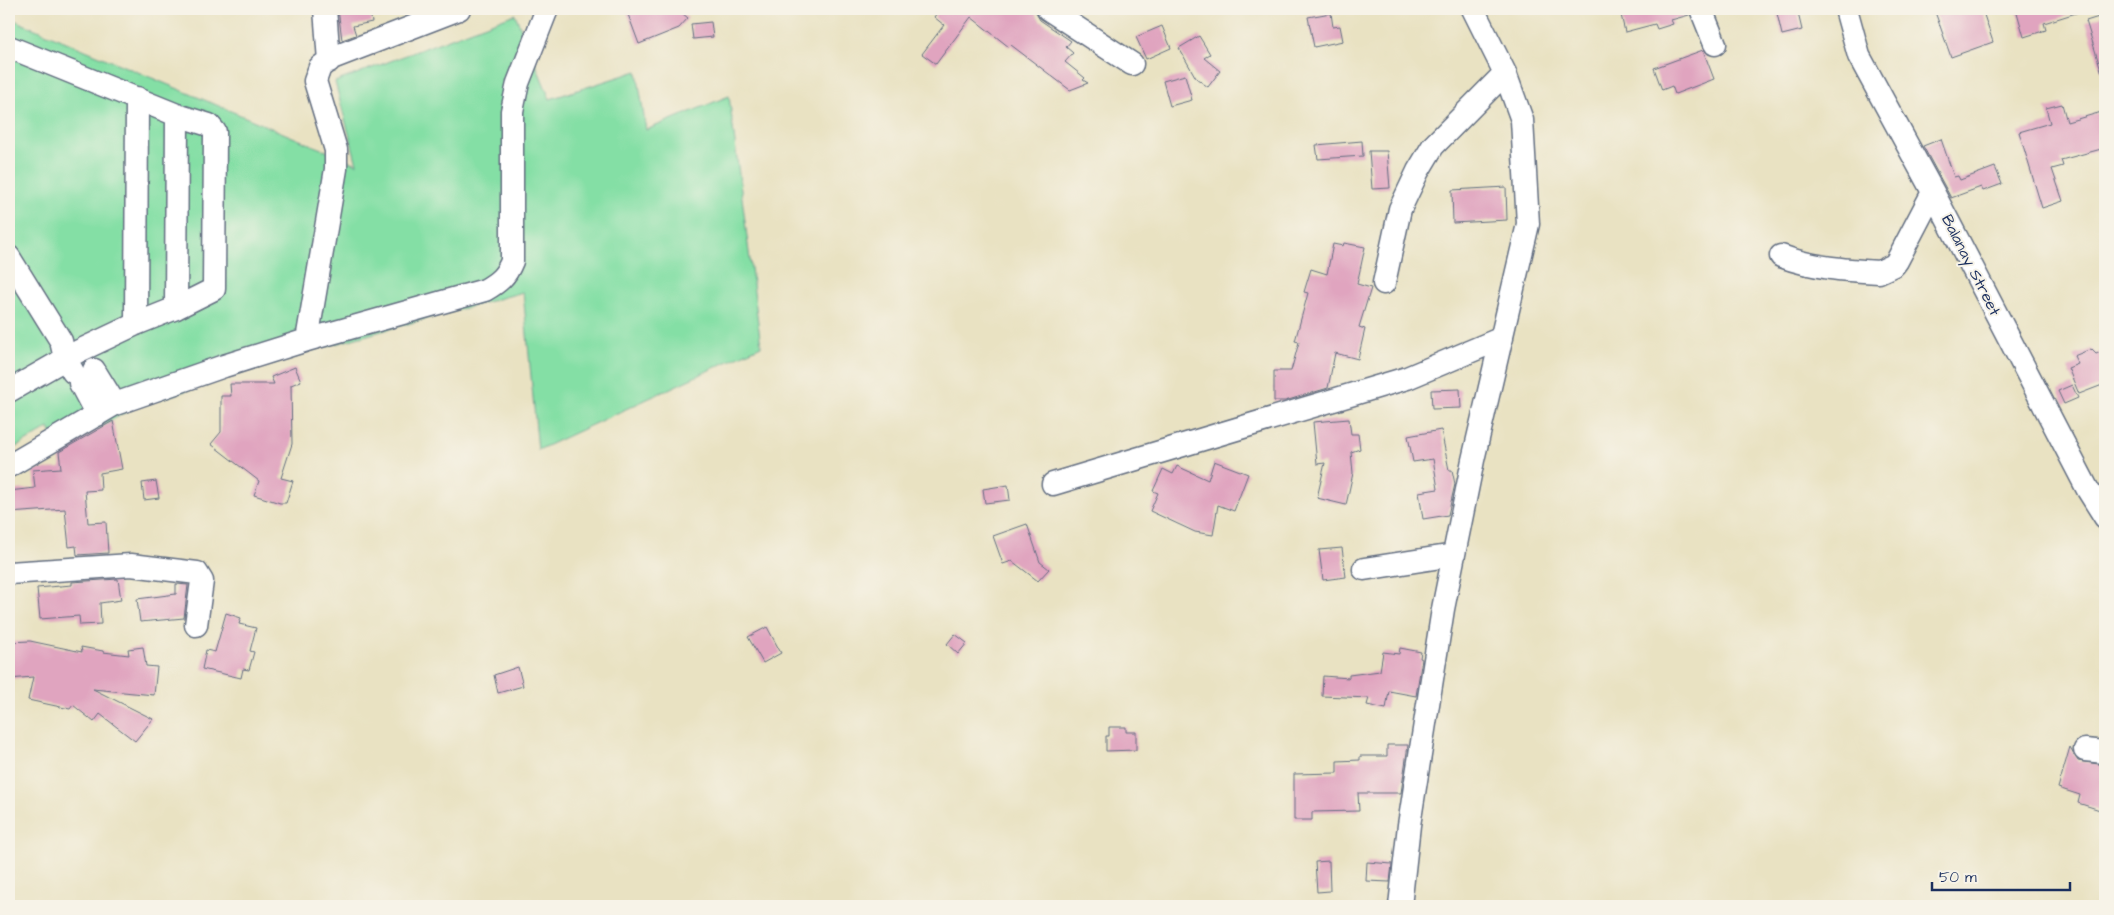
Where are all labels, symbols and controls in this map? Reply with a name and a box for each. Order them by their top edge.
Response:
street label: Balanay Street [1935,211,2006,320]
scale bar [1932,860,2069,892]
text: 50 m [1939,867,1977,888]

